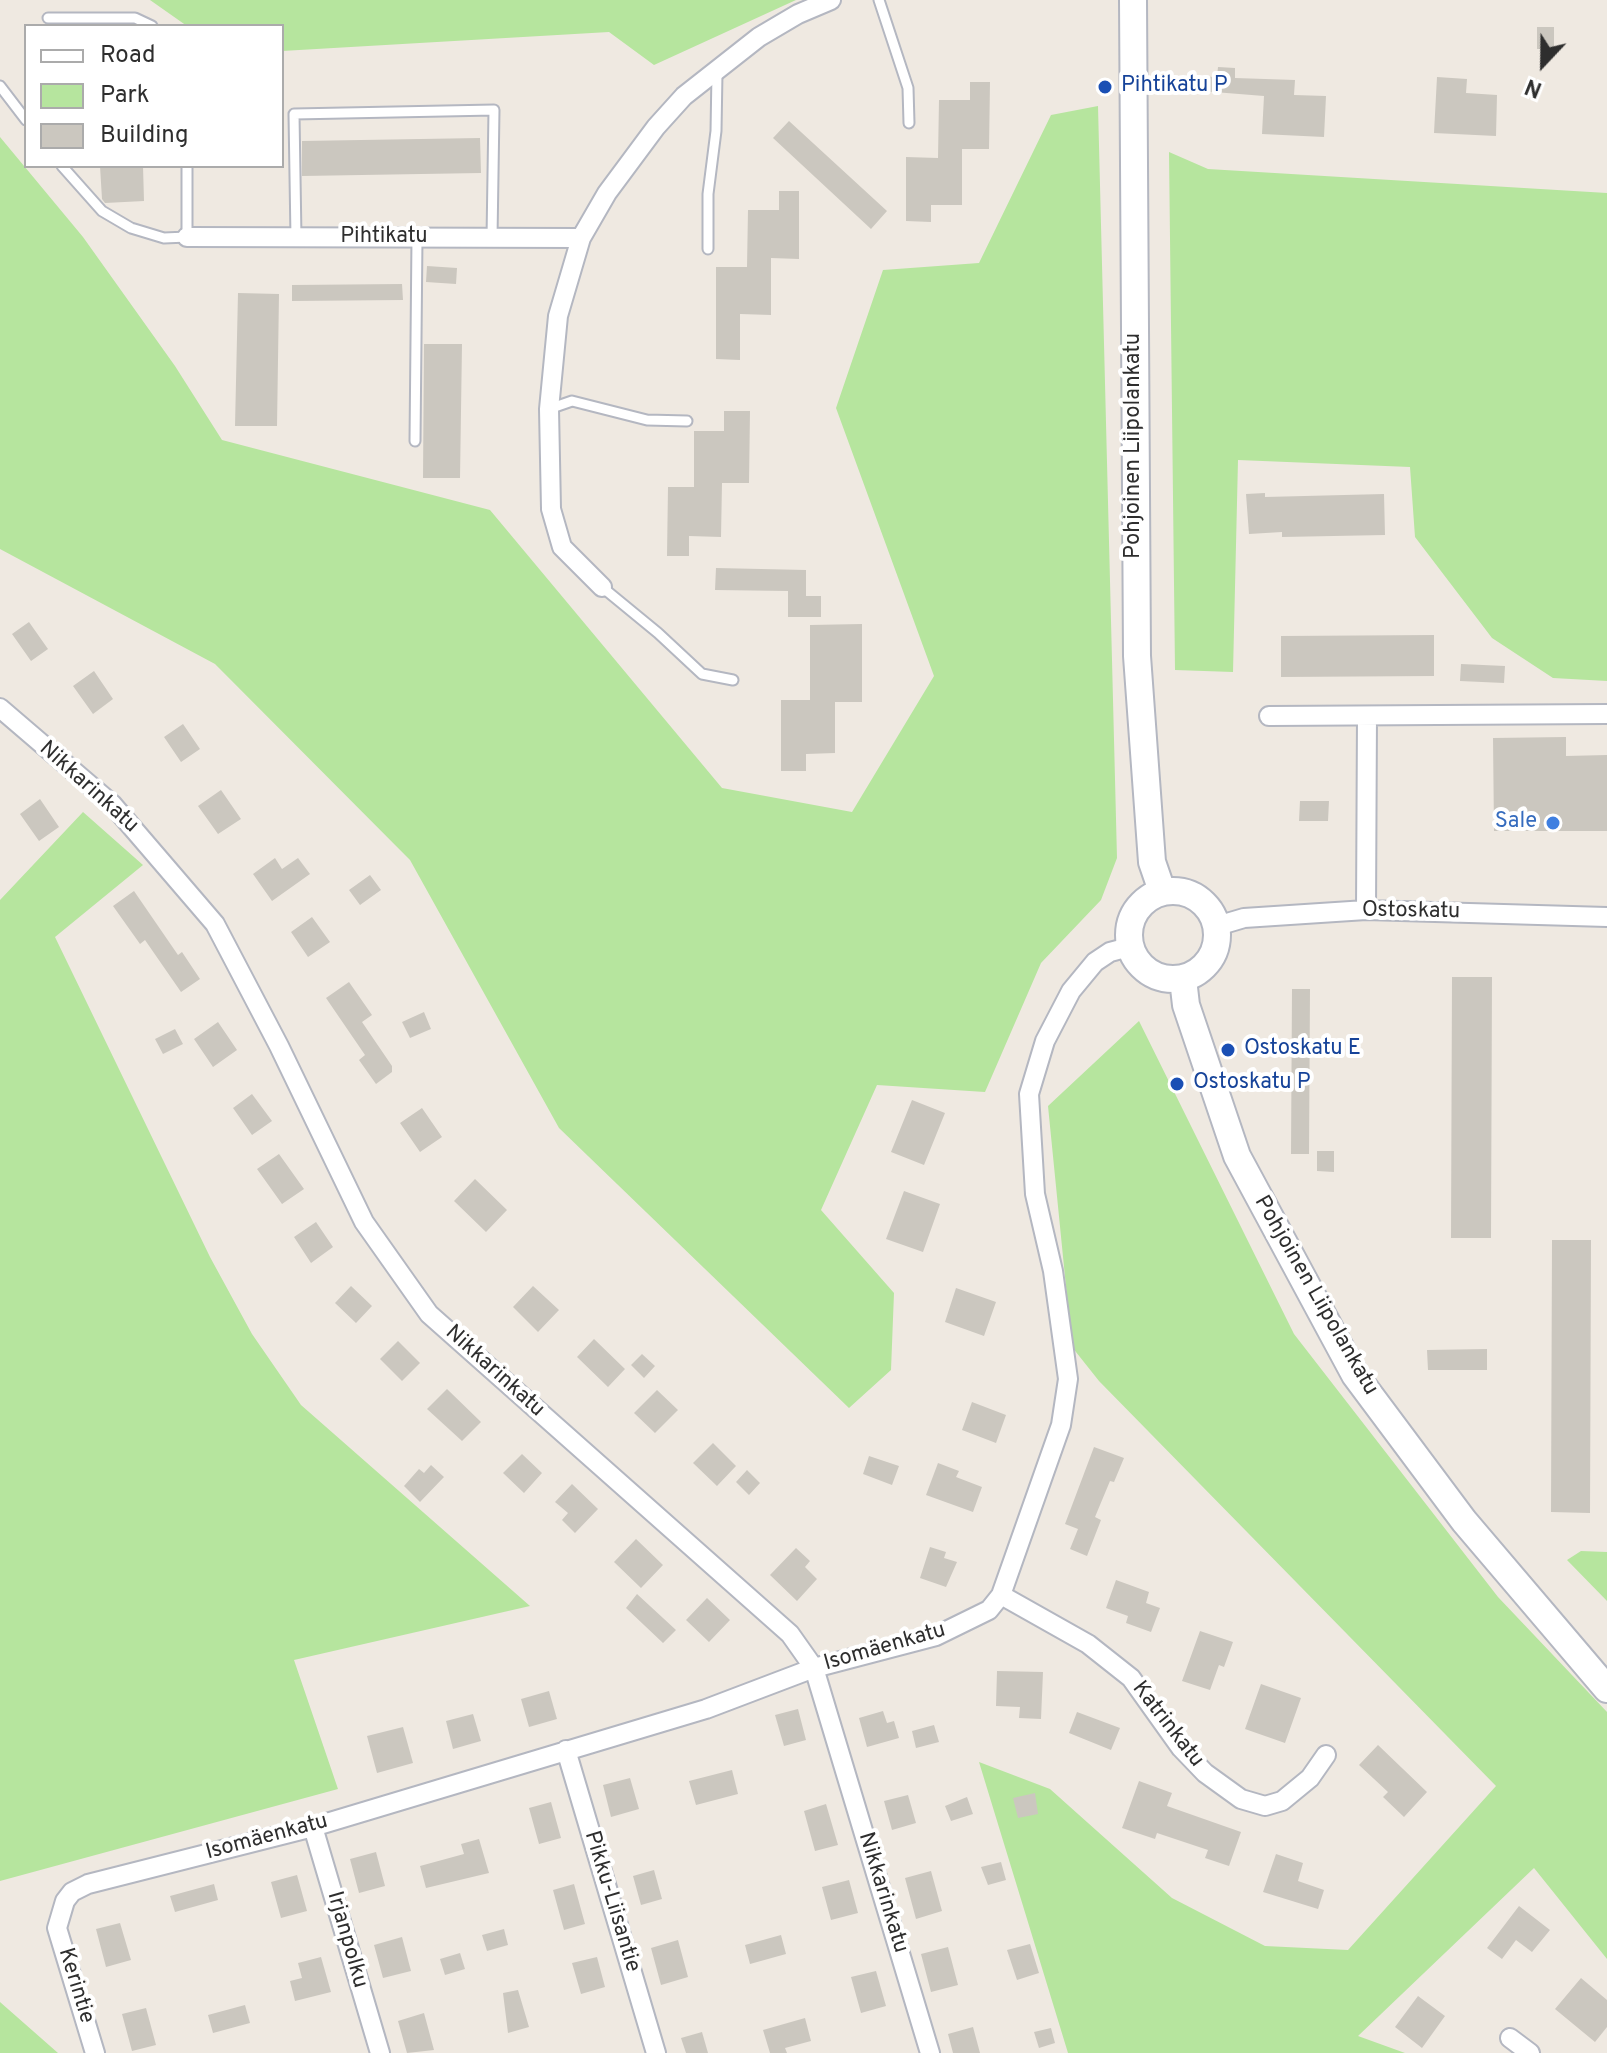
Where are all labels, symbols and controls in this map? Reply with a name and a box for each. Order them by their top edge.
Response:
legend [24,24,284,168]
north arrow [1503,24,1583,104]
text: Road [100,41,156,71]
text: N [1521,71,1546,102]
place label: Pihtikatu P [1121,74,1228,100]
marker: Pihtikatu P [1096,78,1114,96]
text: Park [100,81,150,111]
text: Building [100,121,189,151]
street label: Pihtikatu [340,225,428,251]
street label: Pohjoinen Liipolankatu [1122,333,1148,559]
street label: Nikkarinkatu [33,736,143,840]
place label: Sale [1495,810,1537,836]
marker: Sale [1544,814,1562,832]
street label: Ostoskatu [1361,898,1461,926]
place label: Ostoskatu E [1244,1037,1361,1063]
marker: Ostoskatu E [1219,1041,1237,1059]
place label: Ostoskatu P [1193,1071,1311,1097]
marker: Ostoskatu P [1168,1075,1186,1093]
street label: Pohjoinen Liipolankatu [1247,1191,1383,1401]
street label: Nikkarinkatu [439,1320,549,1424]
street label: Isomäenkatu [821,1618,949,1678]
street label: Katrinkatu [1125,1677,1209,1773]
street label: Isomäenkatu [203,1809,331,1867]
street label: Pikku-Liisantie [577,1828,645,1976]
street label: Nikkarinkatu [851,1829,913,1957]
street label: Irjanpolku [320,1889,372,1991]
street label: Kerintie [51,1945,99,2027]

